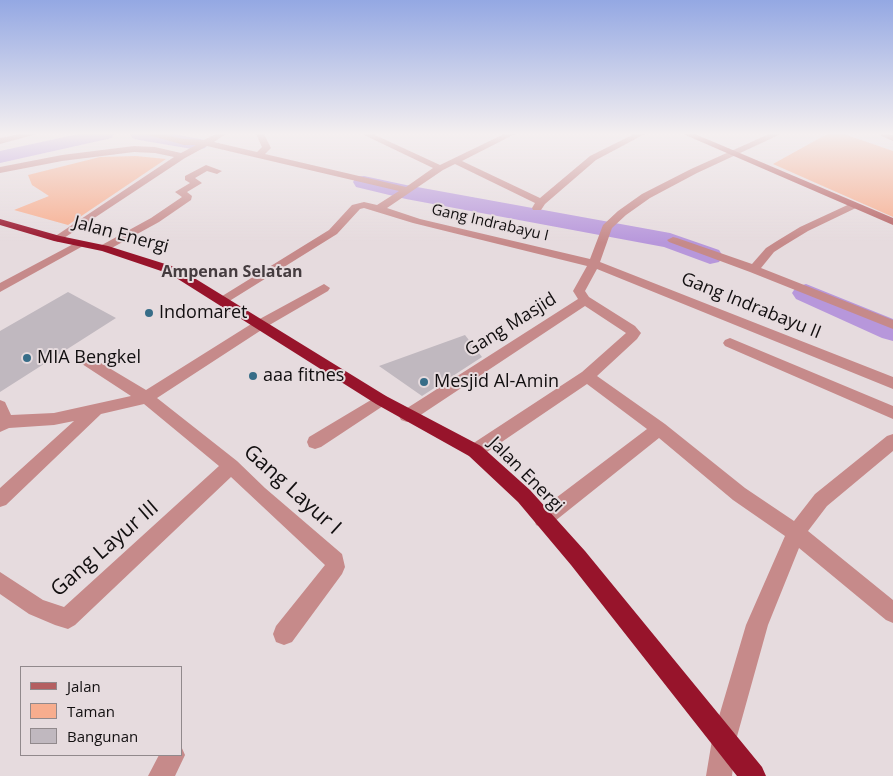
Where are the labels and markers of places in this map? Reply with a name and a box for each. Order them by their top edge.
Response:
place label: Indomaret [159,302,247,324]
marker: Indomaret [143,307,155,319]
place label: MIA Bengkel [37,347,141,369]
marker: MIA Bengkel [21,352,33,364]
place label: aaa fitnes [263,365,344,387]
marker: aaa fitnes [247,370,259,382]
place label: Mesjid Al-Amin [434,371,559,393]
marker: Mesjid Al-Amin [418,376,430,388]

